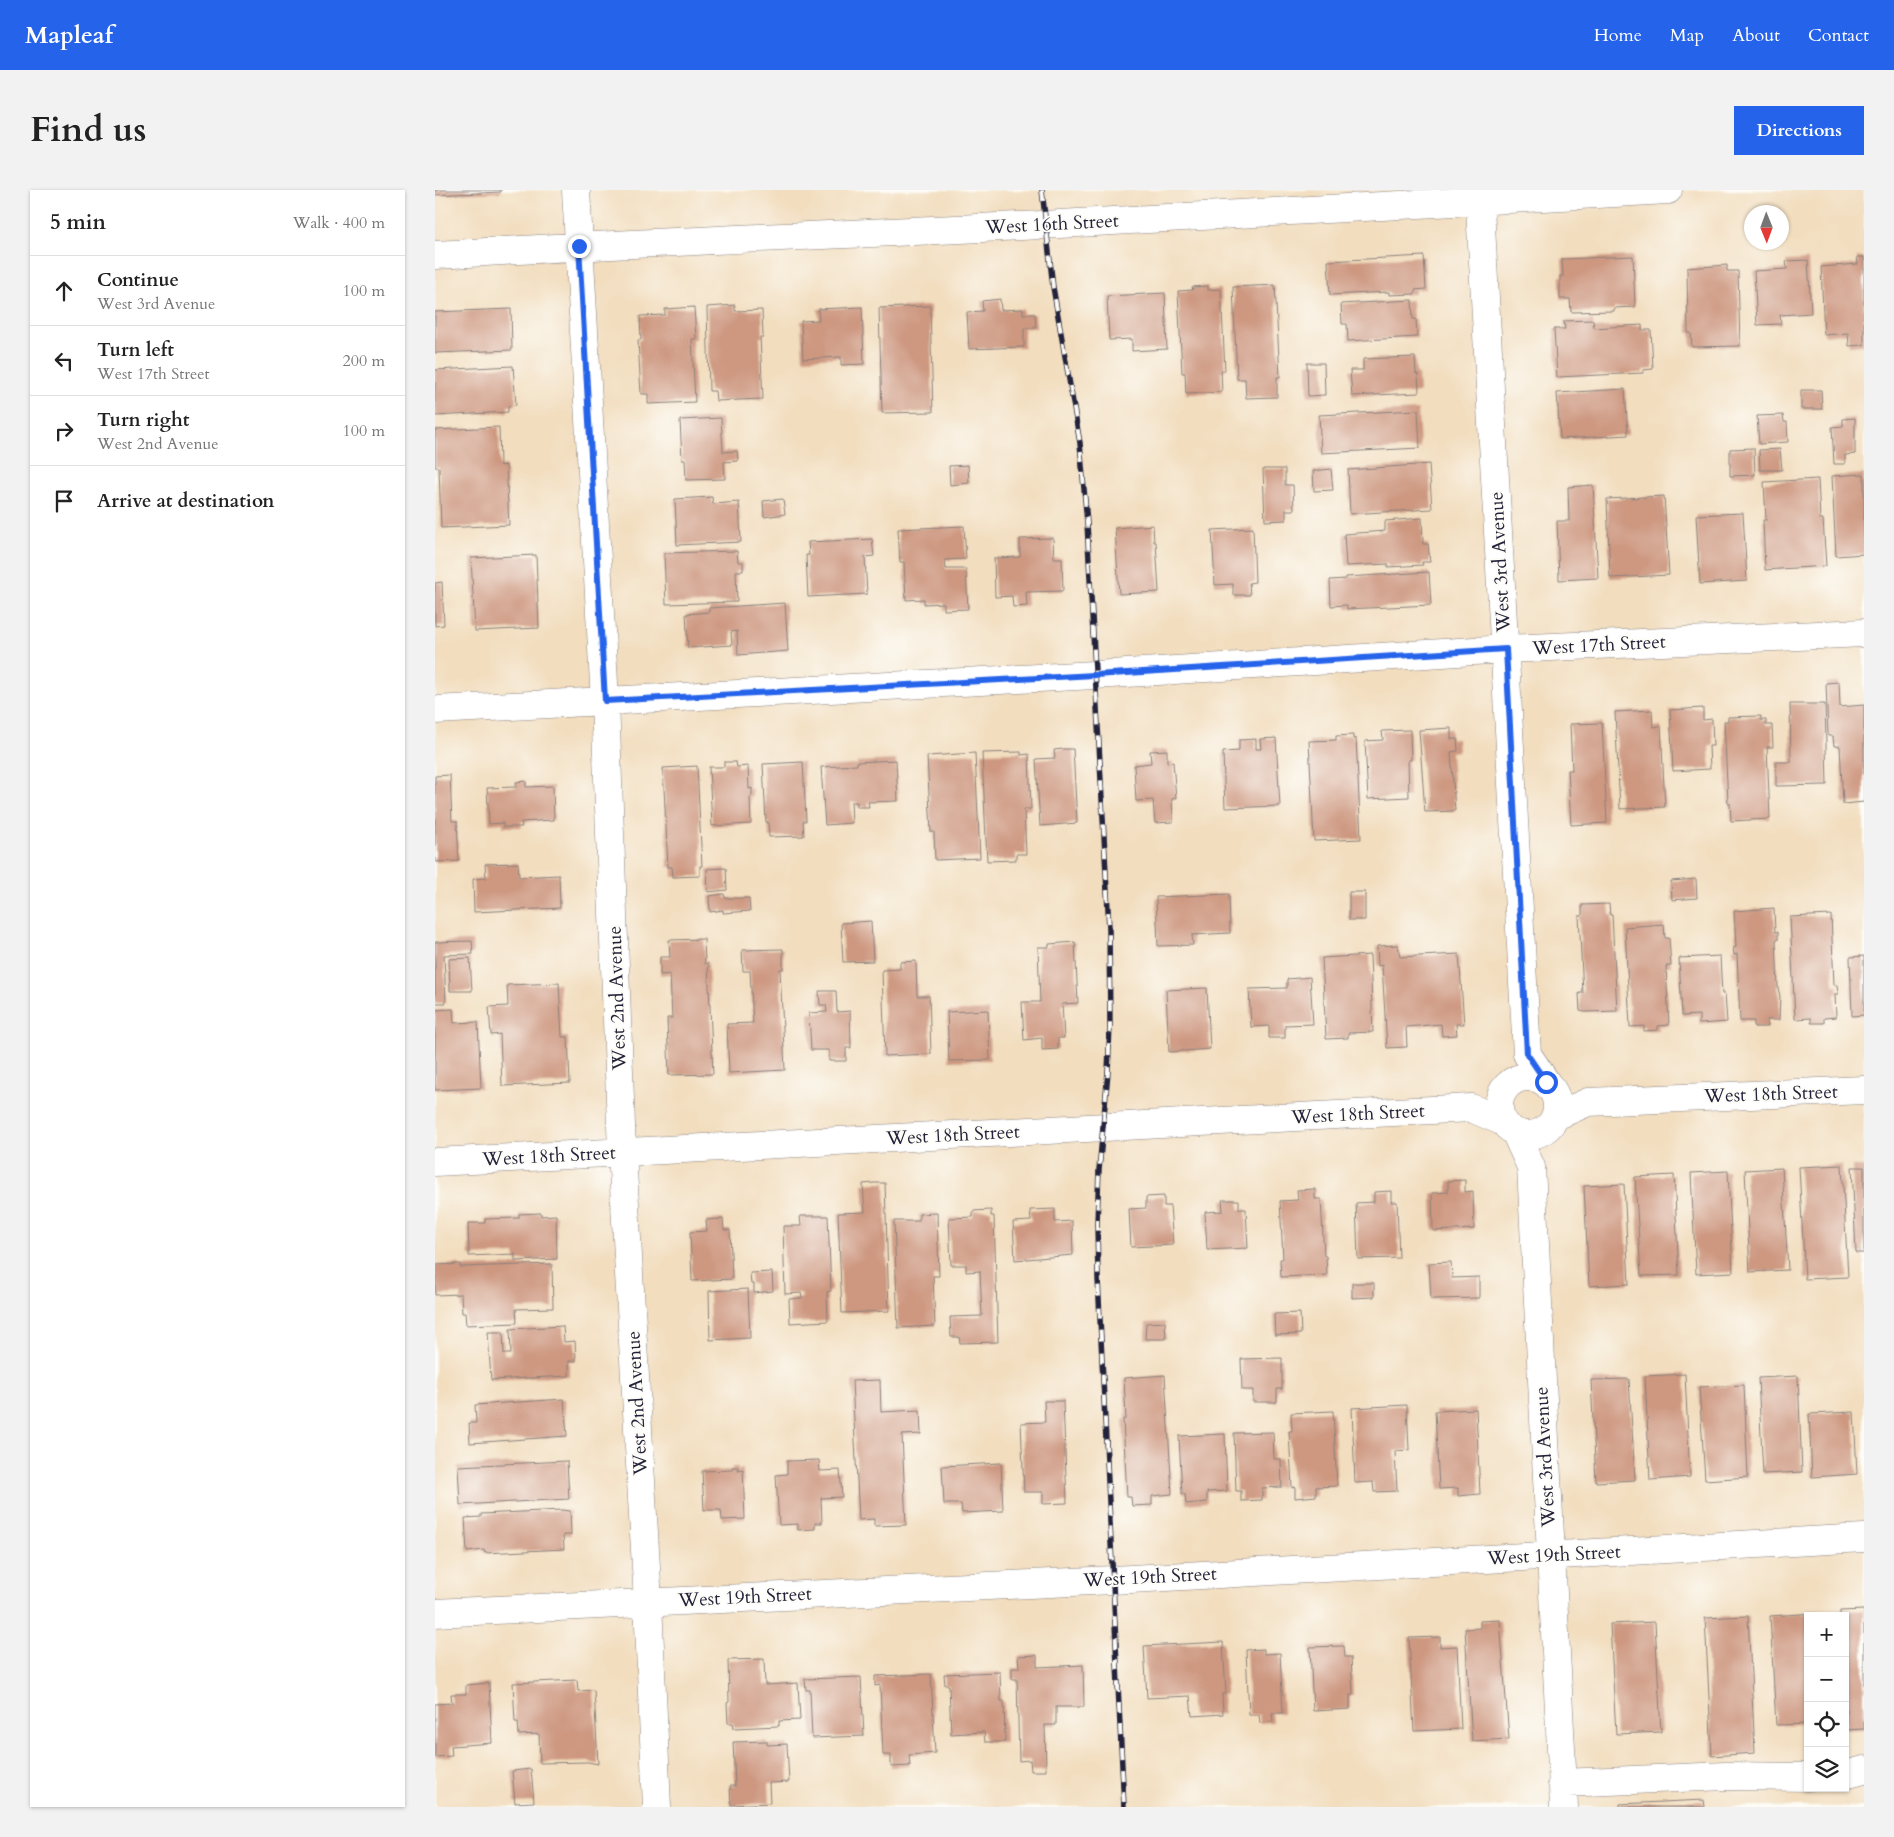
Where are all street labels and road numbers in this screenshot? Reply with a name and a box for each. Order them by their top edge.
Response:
street label: West 16th Street [984,208,1119,241]
street label: West 3rd Avenue [1483,491,1517,634]
street label: West 17th Street [1531,629,1666,662]
street label: West 2nd Avenue [601,925,633,1072]
street label: West 18th Street [1703,1079,1838,1109]
street label: West 18th Street [1290,1098,1425,1131]
street label: West 18th Street [885,1119,1020,1152]
street label: West 18th Street [481,1140,616,1173]
street label: West 2nd Avenue [620,1330,654,1477]
street label: West 3rd Avenue [1528,1386,1562,1529]
street label: West 19th Street [1486,1539,1621,1572]
street label: West 19th Street [1082,1561,1217,1594]
street label: West 19th Street [677,1581,812,1614]

